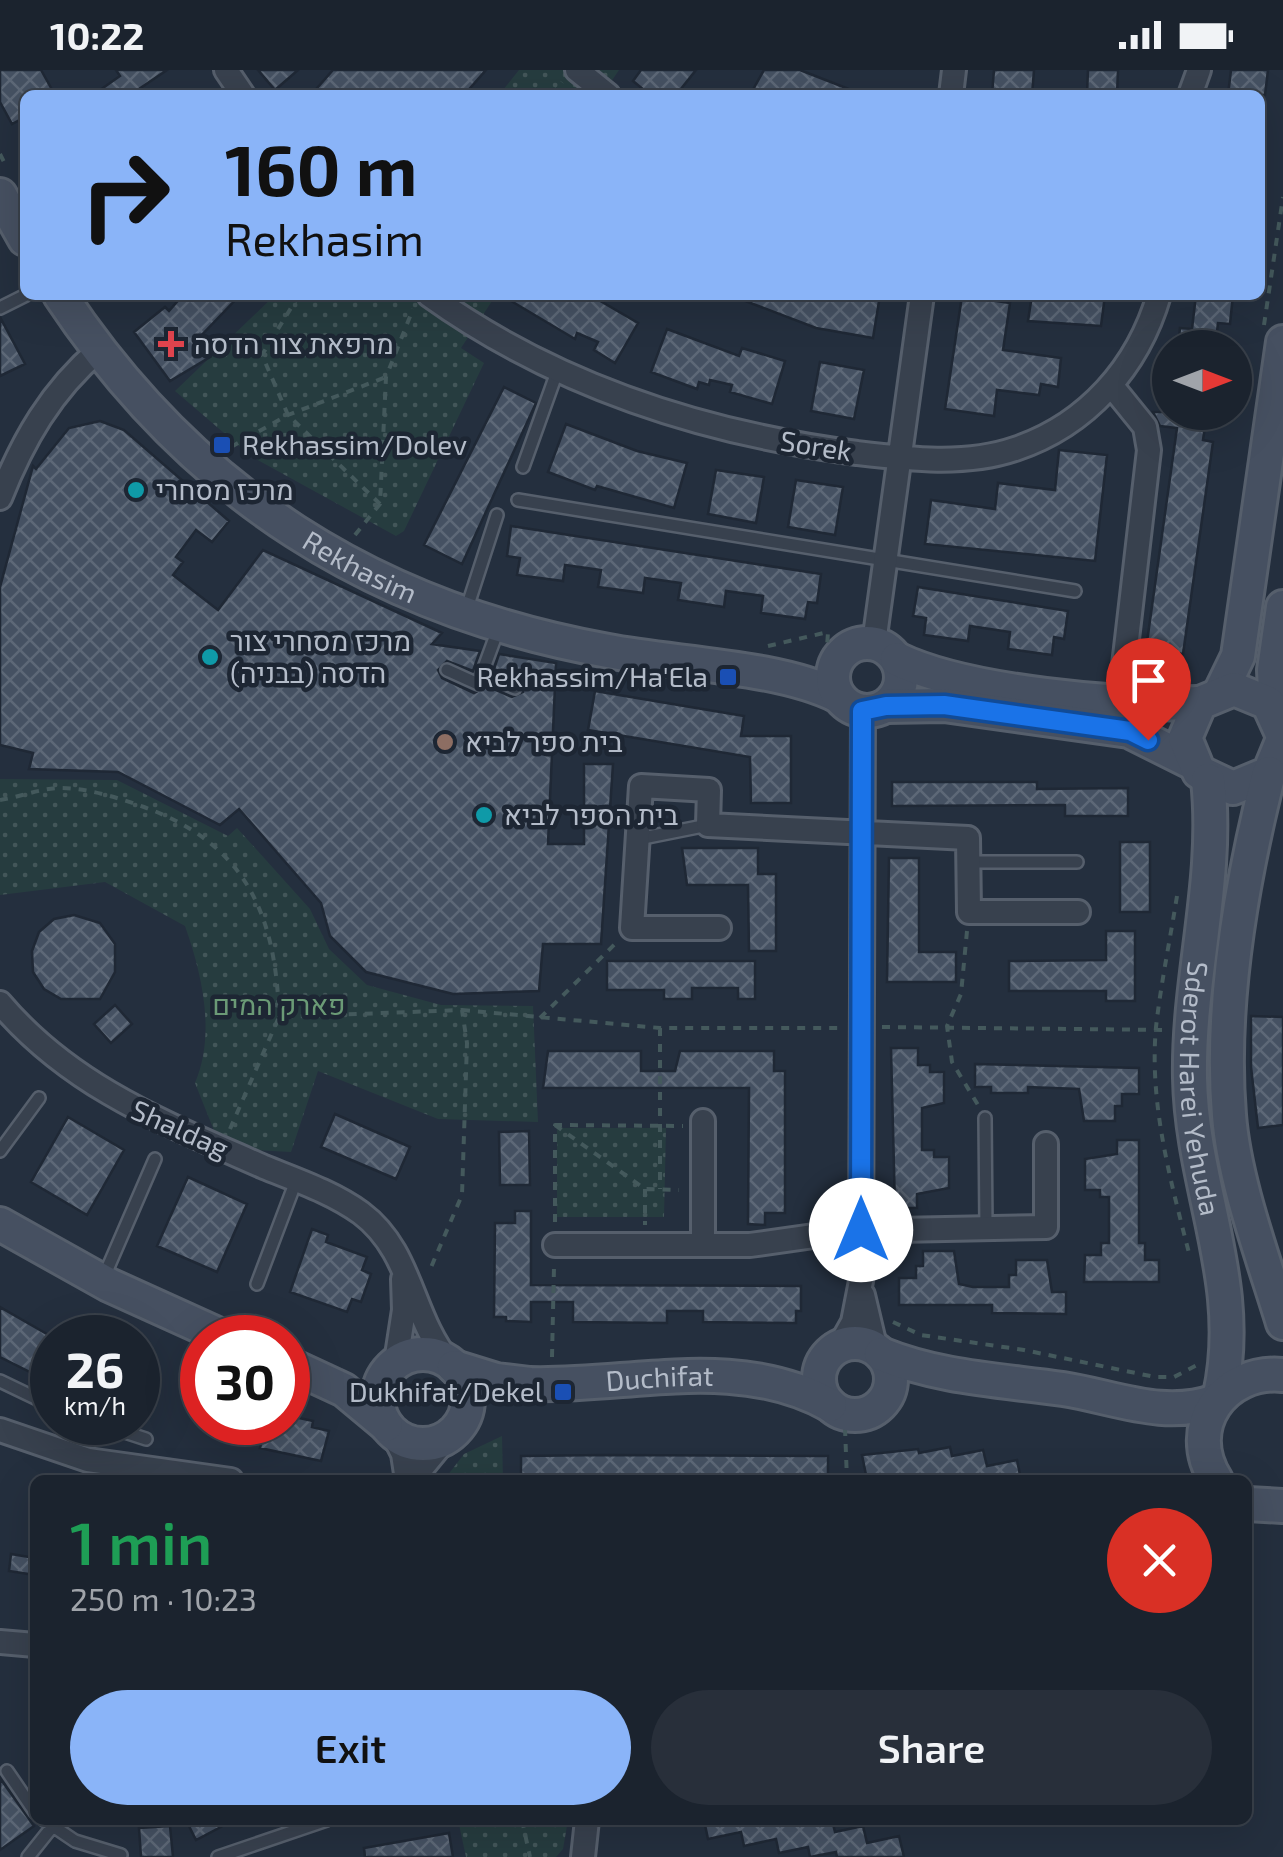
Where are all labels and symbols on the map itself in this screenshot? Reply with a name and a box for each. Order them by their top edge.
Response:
place label: מרפאת צור הדסה [194,326,394,360]
north arrow [1152,330,1252,430]
marker: מרפאת צור הדסה [158,331,184,357]
street label: Sorek [778,423,854,467]
place label: Rekhassim/Dolev [242,427,467,461]
marker: Rekhassim/Dolev [211,434,233,456]
place label: מרכז מסחרי [156,472,293,506]
marker: מרכז מסחרי [125,479,147,501]
street label: Rekhasim [297,523,423,610]
place label: מרכז מסחרי צור הדסה (בבניה) [230,623,411,689]
pin [1106,638,1191,741]
marker: מרכז מסחרי צור הדסה (בבניה) [199,646,221,668]
place label: Rekhassim/Ha'Ela [477,659,708,693]
marker: Rekhassim/Ha'Ela [717,666,739,688]
place label: בית ספר לביא [465,724,623,758]
marker: בית ספר לביא [434,731,456,753]
place label: בית הספר לביא [504,797,679,831]
marker: בית הספר לביא [473,804,495,826]
street label: Sderot Harei Yehuda [1174,959,1228,1219]
park label: פארק המים [212,987,346,1021]
street label: Shaldag [127,1092,235,1165]
position arrow [809,1178,913,1282]
speed limit sign: 30 [180,1315,310,1445]
street label: Duchifat [604,1358,714,1397]
place label: Dukhifat/Dekel [349,1374,544,1408]
marker: Dukhifat/Dekel [552,1381,574,1403]

